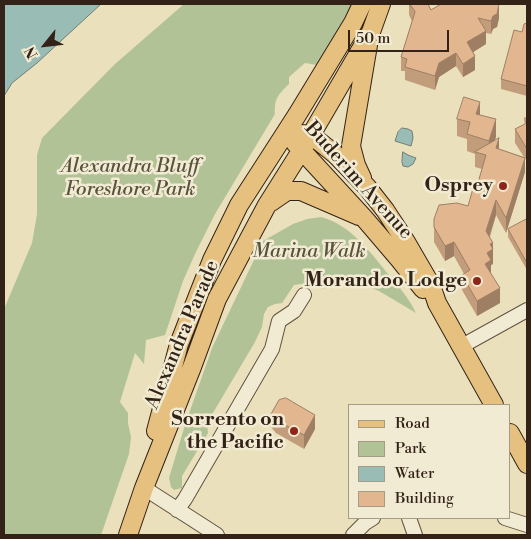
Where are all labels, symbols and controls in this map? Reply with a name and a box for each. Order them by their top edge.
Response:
north arrow [20,20,70,70]
scale bar [351,20,452,52]
text: 50 m [356,29,390,48]
text: N [21,43,42,61]
street label: Buderim Avenue [299,117,417,245]
park label: Alexandra Bluff Foreshore Park [61,155,199,202]
place label: Osprey [425,174,493,198]
marker: Osprey [497,180,509,192]
park label: Marina Walk [252,240,366,264]
street label: Alexandra Parade [141,257,225,413]
place label: Morandoo Lodge [304,269,467,293]
marker: Morandoo Lodge [471,275,483,287]
legend [348,404,511,519]
place label: Sorrento on the Pacific [171,408,284,455]
text: Road [395,414,430,433]
marker: Sorrento on the Pacific [288,425,300,437]
text: Park [395,439,426,458]
text: Water [395,464,434,483]
text: Building [395,489,454,508]

